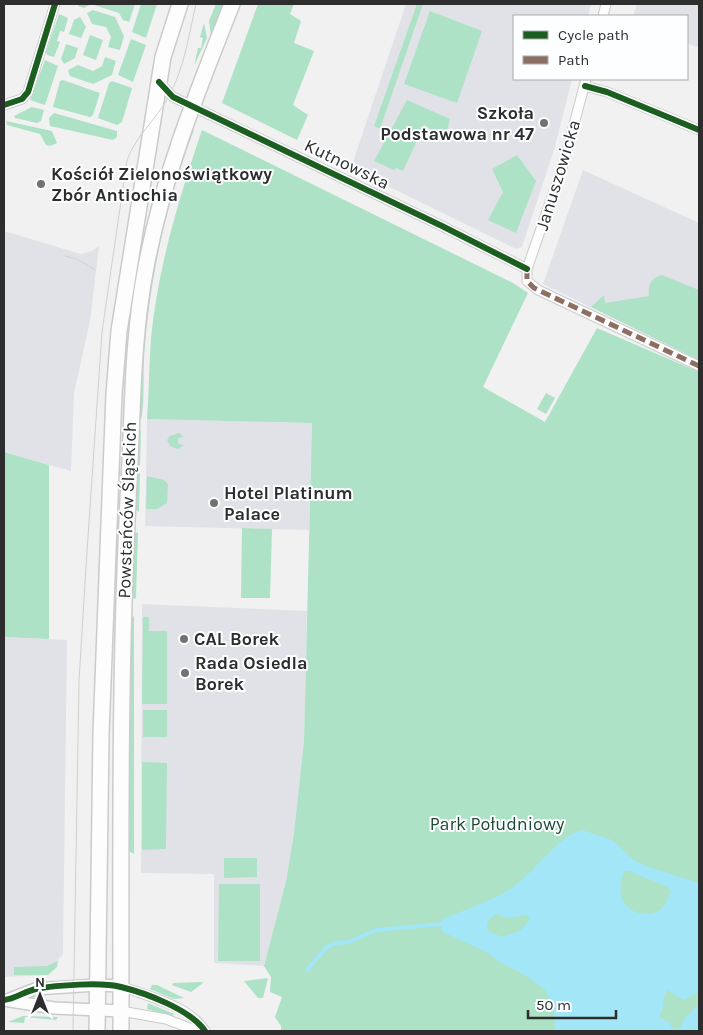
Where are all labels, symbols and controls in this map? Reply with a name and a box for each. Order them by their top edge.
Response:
legend [513,15,688,80]
text: Cycle path [558,26,629,44]
text: Path [558,51,589,69]
place label: Szkoła Podstawowa nr 47 [380,102,534,145]
street label: Januszowicka [531,117,585,233]
marker: Szkoła Podstawowa nr 47 [538,117,550,129]
street label: Kutnowska [301,134,393,194]
place label: Kościół Zielonoświątkowy Zbór Antiochia [51,163,272,206]
marker: Kościół Zielonoświątkowy Zbór Antiochia [35,178,47,190]
street label: Powstańców Śląskich [112,421,141,599]
place label: Hotel Platinum Palace [224,482,353,525]
marker: Hotel Platinum Palace [208,497,220,509]
place label: CAL Borek [194,628,280,650]
marker: CAL Borek [178,633,190,645]
place label: Rada Osiedla Borek [195,652,308,695]
marker: Rada Osiedla Borek [179,667,191,679]
park label: Park Południowy [430,813,565,835]
north arrow [15,970,65,1020]
text: N [35,974,45,991]
scale bar [528,988,616,1020]
text: 50 m [536,996,571,1014]

